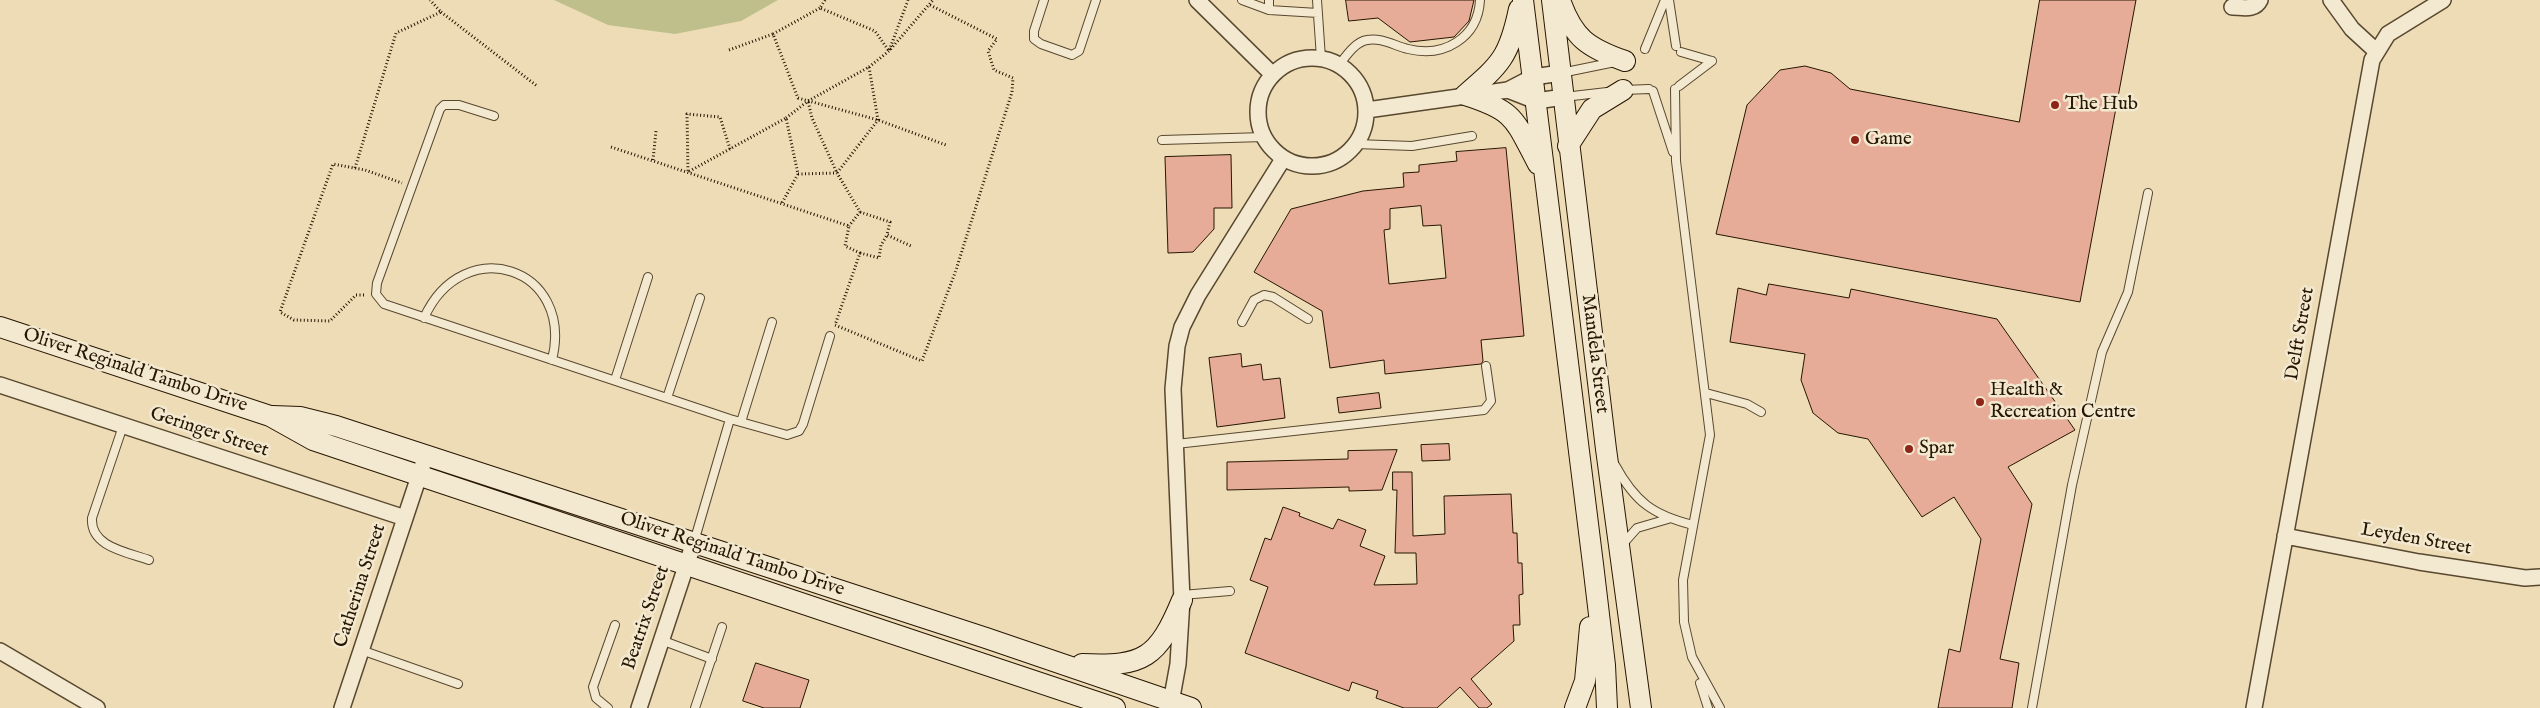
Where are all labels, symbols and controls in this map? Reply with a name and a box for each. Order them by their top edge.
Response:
place label: The Hub [2065,94,2138,116]
marker: The Hub [2049,99,2061,111]
place label: Game [1865,129,1912,151]
marker: Game [1849,134,1861,146]
street label: Delft Street [2282,286,2320,382]
street label: Mandela Street [1575,293,1613,415]
street label: Oliver Reginald Tambo Drive [20,324,250,418]
place label: Health & Recreation Centre [1990,380,2136,424]
marker: Health & Recreation Centre [1974,396,1986,408]
street label: Geringer Street [147,403,271,463]
place label: Spar [1919,438,1954,460]
marker: Spar [1903,443,1915,455]
street label: Oliver Reginald Tambo Drive [617,508,847,602]
street label: Leyden Street [2359,519,2473,561]
street label: Catherina Street [330,521,392,651]
street label: Beatrix Street [619,563,675,673]

